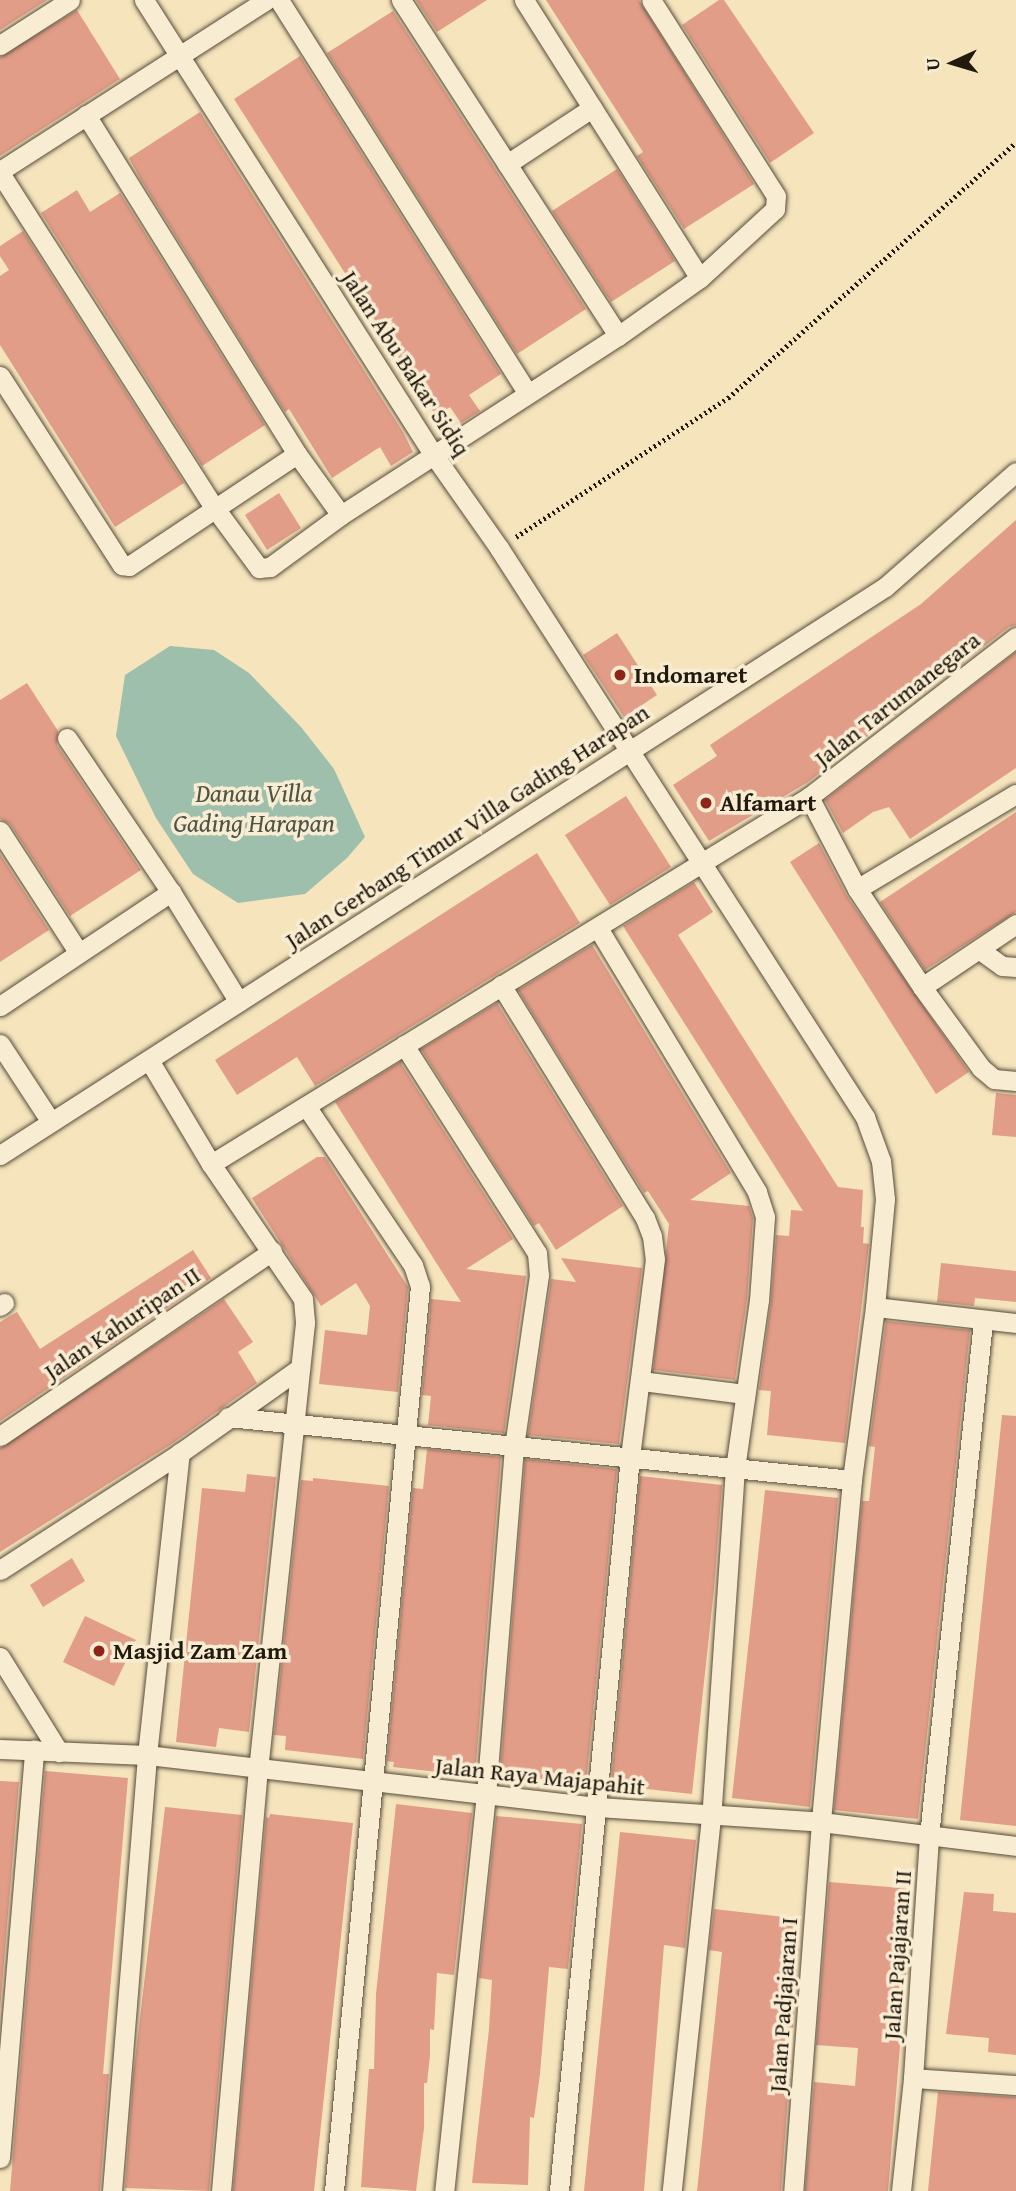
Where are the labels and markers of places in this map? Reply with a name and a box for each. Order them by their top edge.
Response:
place label: Indomaret [634,661,747,689]
marker: Indomaret [612,667,628,683]
place label: Alfamart [720,789,816,817]
marker: Alfamart [698,795,714,811]
place label: Masjid Zam Zam [113,1637,287,1665]
marker: Masjid Zam Zam [91,1643,107,1659]

